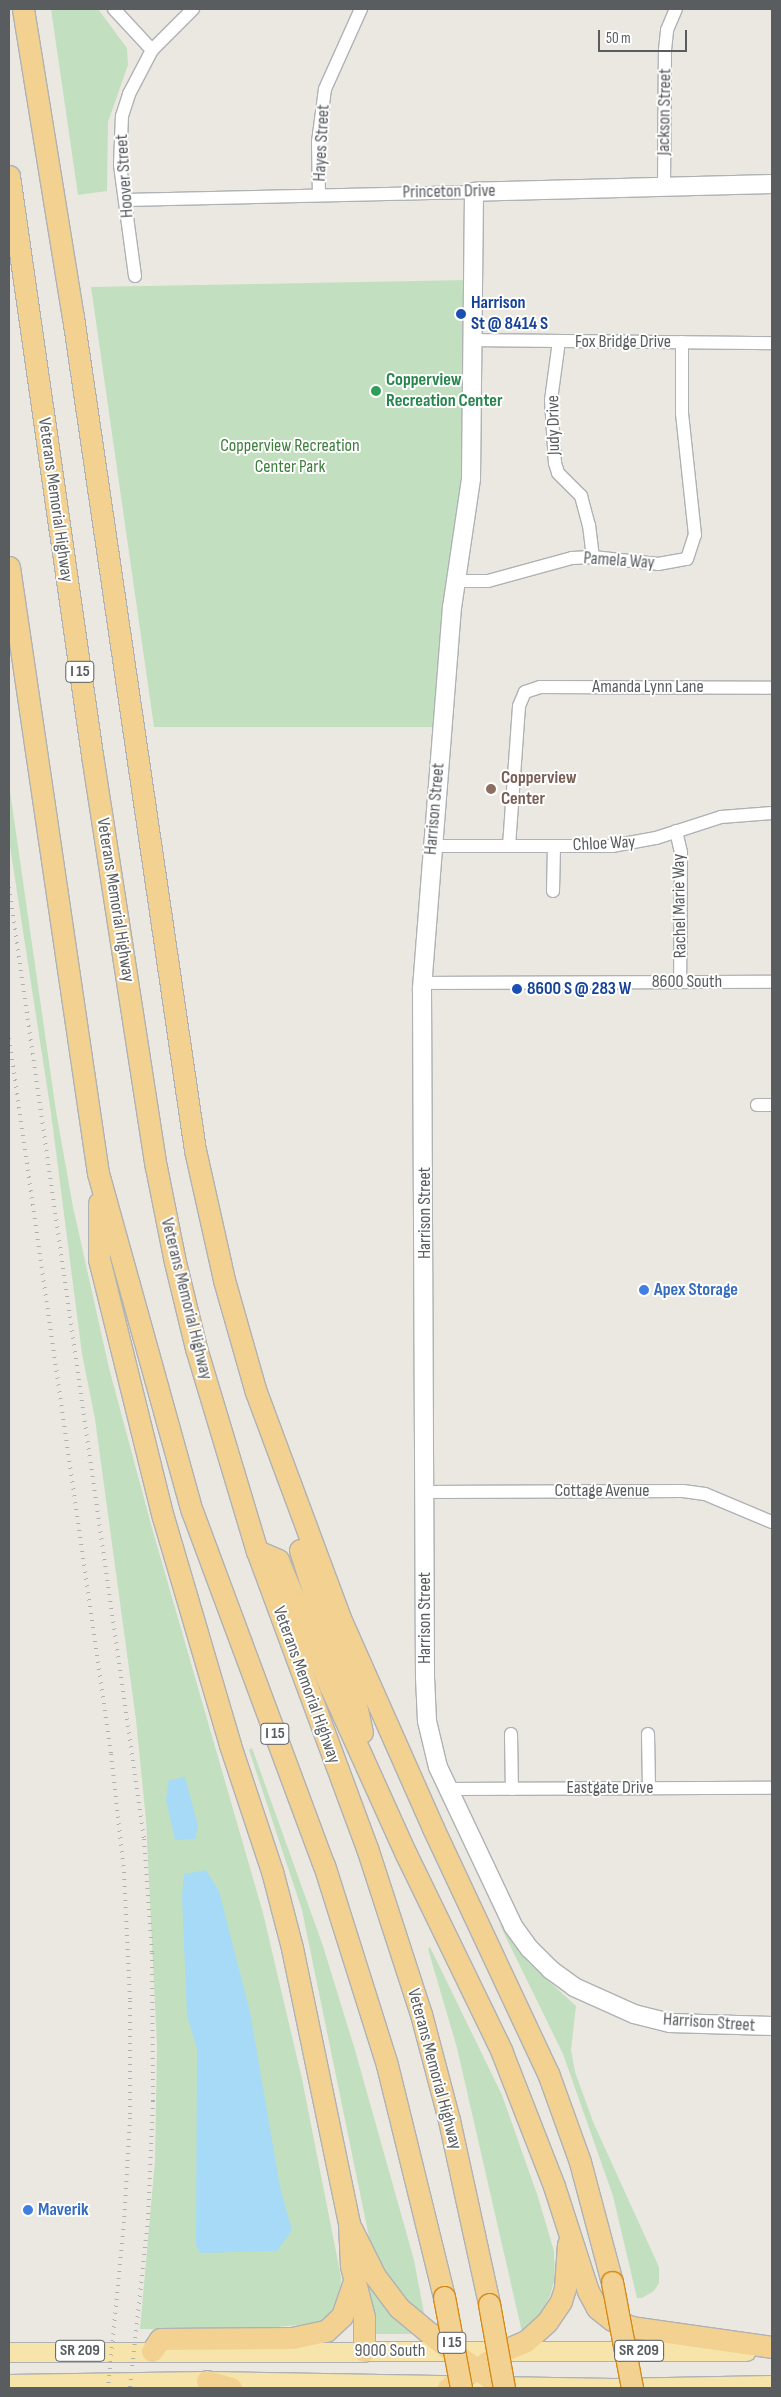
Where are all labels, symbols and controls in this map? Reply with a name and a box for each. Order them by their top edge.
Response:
scale bar [601,20,690,52]
text: 50 m [606,29,631,48]
street label: Jackson Street [653,68,677,156]
street label: Hayes Street [309,104,335,182]
street label: Hoover Street [111,133,139,219]
street label: Princeton Drive [402,180,496,204]
place label: Harrison St @ 8414 S [471,293,548,336]
marker: Harrison St @ 8414 S [455,308,467,320]
street label: Fox Bridge Drive [575,331,671,353]
place label: Copperview Recreation Center [386,370,503,412]
marker: Copperview Recreation Center [370,385,382,397]
street label: Judy Drive [543,395,565,455]
street label: Veterans Memorial Highway [33,416,77,584]
park label: Copperview Recreation Center Park [220,436,360,478]
street label: Pamela Way [583,548,655,574]
road number: I 15 [65,659,95,686]
street label: Amanda Lynn Lane [592,676,704,698]
street label: Harrison Street [420,762,450,856]
place label: Copperview Center [501,768,577,811]
marker: Copperview Center [485,783,497,795]
street label: Veterans Memorial Highway [91,816,139,984]
street label: Chloe Way [572,832,636,856]
street label: Rachel Marie Way [668,854,692,958]
street label: 8600 South [652,971,722,993]
place label: 8600 S @ 283 W [527,978,631,1000]
marker: 8600 S @ 283 W [511,983,523,995]
street label: Harrison Street [414,1167,436,1259]
street label: Veterans Memorial Highway [155,1216,217,1382]
place label: Apex Storage [654,1279,738,1301]
marker: Apex Storage [638,1284,650,1296]
street label: Cottage Avenue [554,1480,650,1502]
street label: Harrison Street [414,1572,436,1664]
street label: Veterans Memorial Highway [268,1603,344,1767]
road number: I 15 [260,1720,290,1748]
street label: Eastgate Drive [567,1777,653,1799]
street label: Veterans Memorial Highway [402,1986,466,2152]
street label: Harrison Street [662,2009,756,2037]
place label: Maverik [38,2199,88,2221]
marker: Maverik [22,2204,34,2216]
road number: I 15 [437,2330,467,2356]
road number: SR 209 [55,2338,105,2364]
road number: SR 209 [614,2338,664,2364]
street label: 9000 South [355,2340,425,2362]

